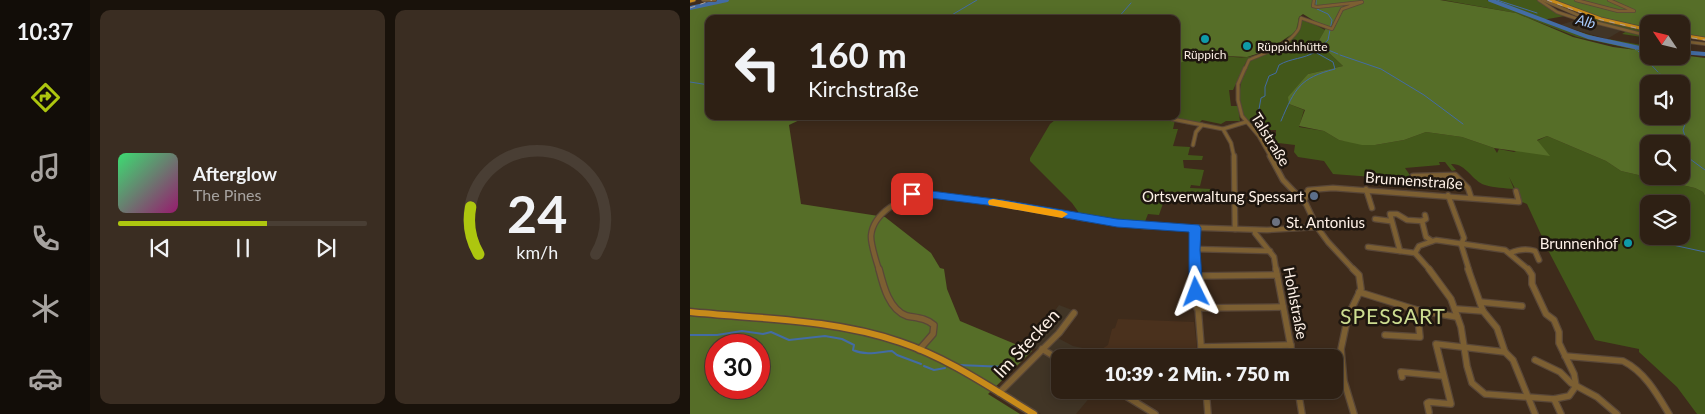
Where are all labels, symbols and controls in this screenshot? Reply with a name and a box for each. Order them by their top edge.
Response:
water label: Alb [1573,10,1598,32]
north arrow [1640,15,1690,65]
map controls [1640,15,1690,245]
text: 10:37 [17,18,73,45]
text: 160 m [808,33,907,75]
marker: Rüppich [1199,33,1211,45]
icon: left [725,35,790,100]
place label: Rüppichhütte [1257,39,1328,54]
marker: Rüppichhütte [1241,40,1253,52]
place label: Rüppich [1184,47,1226,62]
text: Kirchstraße [808,75,919,102]
button: sound [1640,75,1690,125]
icon: directions [28,80,63,115]
street label: Talstraße [1248,109,1294,169]
button: search [1640,135,1690,185]
icon: music [28,150,63,185]
text: Afterglow [193,162,277,185]
street label: Brunnenstraße [1365,168,1463,192]
pin [891,173,933,215]
icon: arrive [898,180,926,208]
text: 24 [507,182,568,244]
text: The Pines [193,185,262,204]
place label: Ortsverwaltung Spessart [1142,187,1305,205]
marker: Ortsverwaltung Spessart [1308,190,1320,202]
button: layers [1640,195,1690,245]
place label: St. Antonius [1286,213,1365,231]
marker: St. Antonius [1270,216,1282,228]
icon: phone [28,221,63,256]
icon: previous [146,234,174,262]
icon: pause [229,234,257,262]
icon: next [312,234,340,262]
place label: Brunnenhof [1540,234,1619,252]
marker: Brunnenhof [1622,237,1634,249]
text: km/h [517,241,558,263]
position arrow [1169,265,1221,317]
street label: Hohlstraße [1280,265,1312,341]
icon: climate [28,291,63,326]
district label: SPESSART [1340,303,1446,328]
street label: Im Stecken [989,304,1063,382]
speed limit sign: 30 [705,334,770,399]
icon: car [28,361,63,396]
text: 10:39 · 2 Min. · 750 m [1104,362,1290,385]

